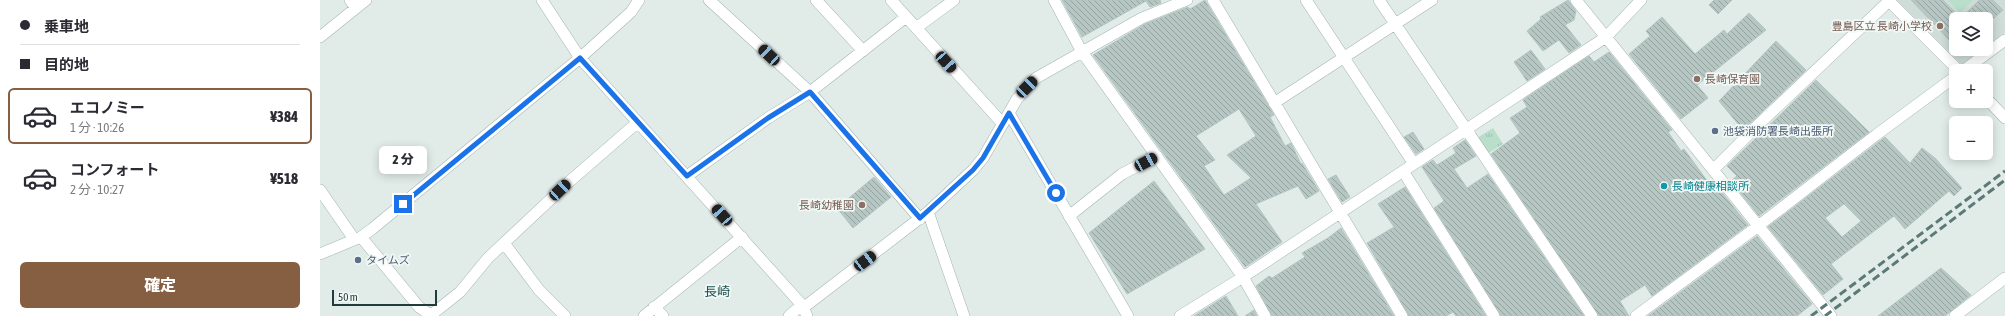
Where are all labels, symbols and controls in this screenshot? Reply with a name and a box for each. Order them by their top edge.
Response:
map controls [1949,12,1993,160]
button: layers [1949,12,1993,56]
text: 乗車地 [44,18,89,35]
place label: 豊島区立 長崎小学校 [1831,20,1932,32]
marker: 豊島区立 長崎小学校 [1935,21,1945,31]
car [756,42,782,68]
car [934,49,958,75]
text: 目的地 [44,56,89,73]
button: + [1949,64,1993,108]
place label: 長崎保育園 [1705,73,1760,85]
car [1014,74,1040,100]
marker: 長崎保育園 [1692,74,1702,84]
icon: car [22,98,58,134]
text: エコノミー [70,99,145,116]
text: ¥384 [270,108,298,125]
button: − [1949,116,1993,160]
text: 1 分 · 10:26 [70,120,124,135]
place label: 池袋消防署長崎出張所 [1723,125,1834,137]
marker: 池袋消防署長崎出張所 [1710,126,1720,136]
callout: 2 分 [379,146,427,174]
car [1133,151,1159,173]
text: 2 分 [393,152,413,167]
icon: car [22,160,58,196]
text: コンフォート [70,161,160,178]
text: ¥518 [270,170,298,187]
car [547,177,573,203]
place label: 長崎健康相談所 [1672,180,1750,192]
marker: 長崎健康相談所 [1659,181,1669,191]
text: 2 分 · 10:27 [70,182,124,197]
route start [1047,184,1065,202]
route end [394,195,412,213]
place label: 長崎幼稚園 [799,199,854,211]
marker: 長崎幼稚園 [857,200,867,210]
car [710,202,734,228]
car [852,249,878,273]
place label: タイムズ [366,254,410,266]
marker: タイムズ [353,255,363,265]
button: 確定 [20,262,300,308]
district label: 長崎 [704,284,730,299]
scale bar [332,288,437,307]
text: 50 m [338,291,358,303]

